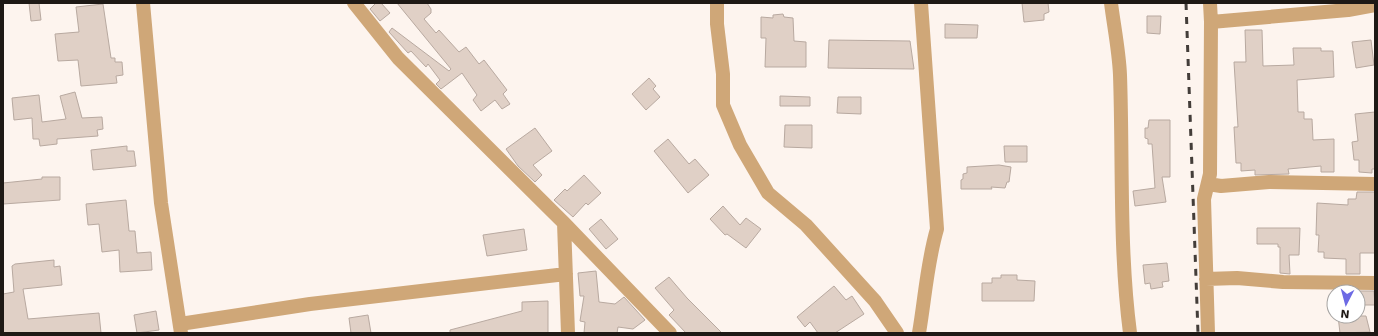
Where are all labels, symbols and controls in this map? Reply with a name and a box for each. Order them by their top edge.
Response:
north arrow [1326,284,1366,324]
text: N [1340,307,1350,320]

